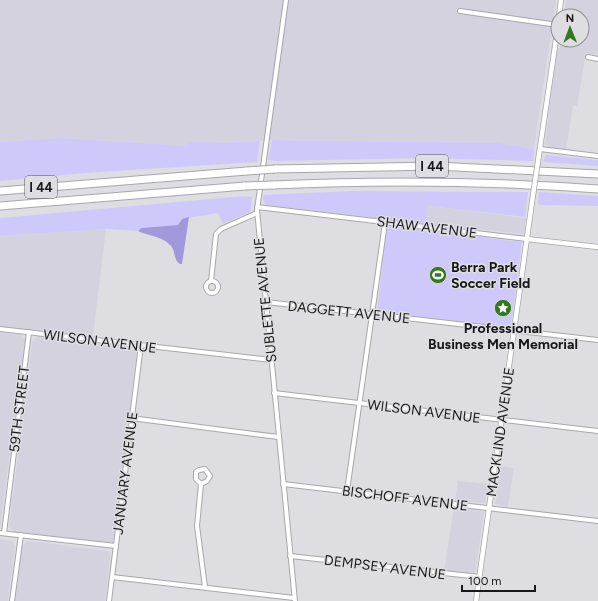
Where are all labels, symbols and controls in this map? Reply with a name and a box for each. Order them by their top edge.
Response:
north arrow [550,8,590,48]
text: N [565,12,574,25]
road number: I 44 [416,155,448,177]
road number: I 44 [25,176,57,198]
street label: SHAW AVENUE [376,213,478,242]
street label: SUBLETTE AVENUE [250,237,281,363]
place label: Berra Park Soccer Field [451,259,530,292]
sports icon: Berra Park Soccer Field [428,265,448,285]
street label: DAGGETT AVENUE [287,298,411,327]
place icon: Professional Business Men Memorial [493,298,513,318]
place label: Professional Business Men Memorial [428,320,578,353]
street label: WILSON AVENUE [42,326,158,357]
street label: 59TH STREET [6,365,33,453]
street label: MACKLIND AVENUE [483,366,518,498]
street label: WILSON AVENUE [366,396,482,427]
street label: JANUARY AVENUE [110,411,141,535]
street label: BISCHOFF AVENUE [341,482,469,515]
street label: DEMPSEY AVENUE [323,552,447,583]
scale bar [462,567,535,593]
text: 100 m [468,574,502,588]

